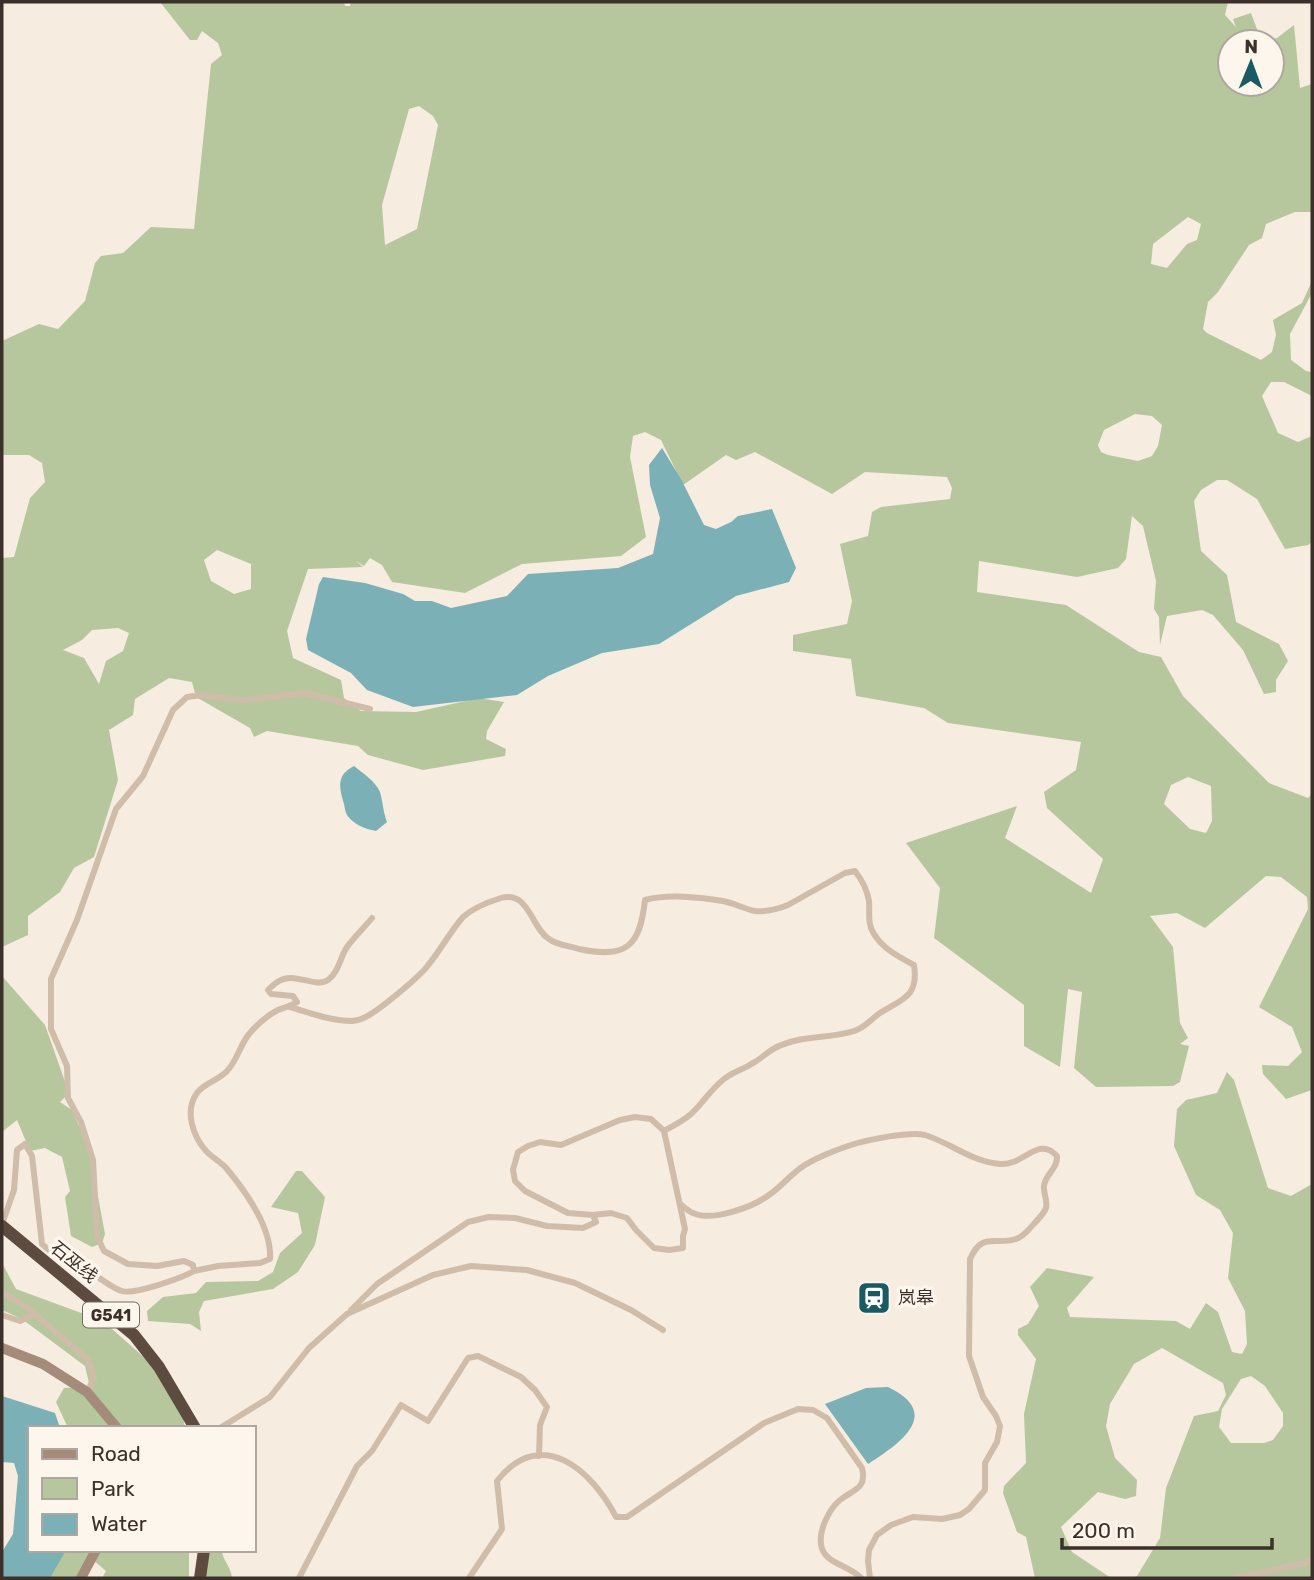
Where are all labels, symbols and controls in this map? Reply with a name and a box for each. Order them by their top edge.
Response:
north arrow [1216,28,1286,98]
text: N [1244,35,1258,58]
street label: 石巫线 [46,1236,102,1288]
station icon: 岚皋 [855,1279,893,1317]
place label: 岚皋 [898,1287,934,1309]
road number: G541 [83,1302,139,1328]
legend [28,1426,256,1552]
text: Road [91,1441,141,1466]
text: Park [91,1476,135,1501]
scale bar [1062,1506,1272,1550]
text: Water [91,1511,147,1536]
text: 200 m [1072,1518,1135,1543]

